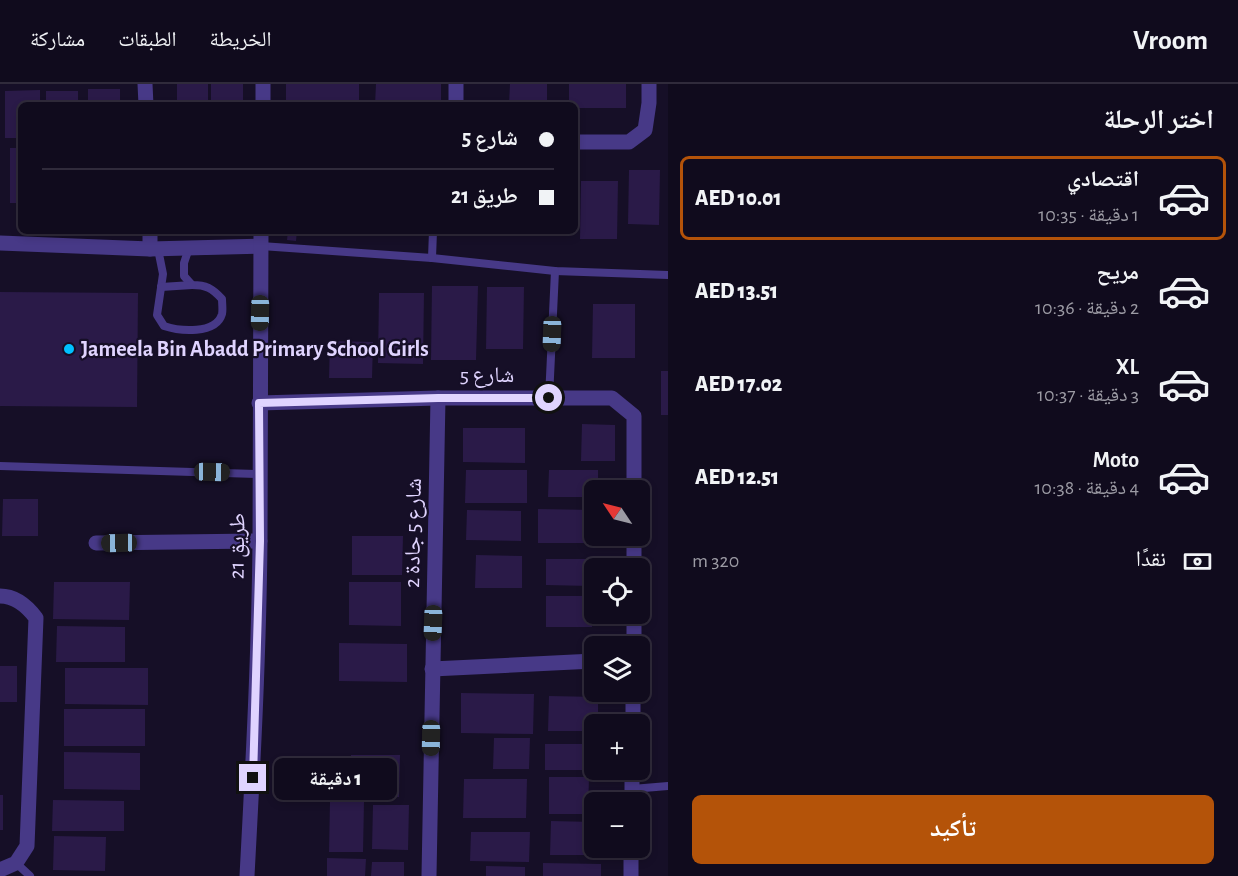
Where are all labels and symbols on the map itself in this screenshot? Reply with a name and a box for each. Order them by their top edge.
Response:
car [251,295,269,331]
car [542,316,562,352]
place label: Jameela Bin Abadd Primary School Girls [81,338,429,361]
marker: Jameela Bin Abadd Primary School Girls [62,342,76,356]
street label: شارع 5 [460,364,514,388]
route start [535,384,562,411]
car [194,463,230,481]
street label: شارع 5 جادة 2 [401,478,427,588]
north arrow [584,480,650,546]
street label: طريق 21 [225,513,251,579]
car [101,534,137,552]
car [423,605,443,641]
car [422,720,440,756]
callout: 1 دقيقة [274,757,397,799]
route end [239,764,266,791]

